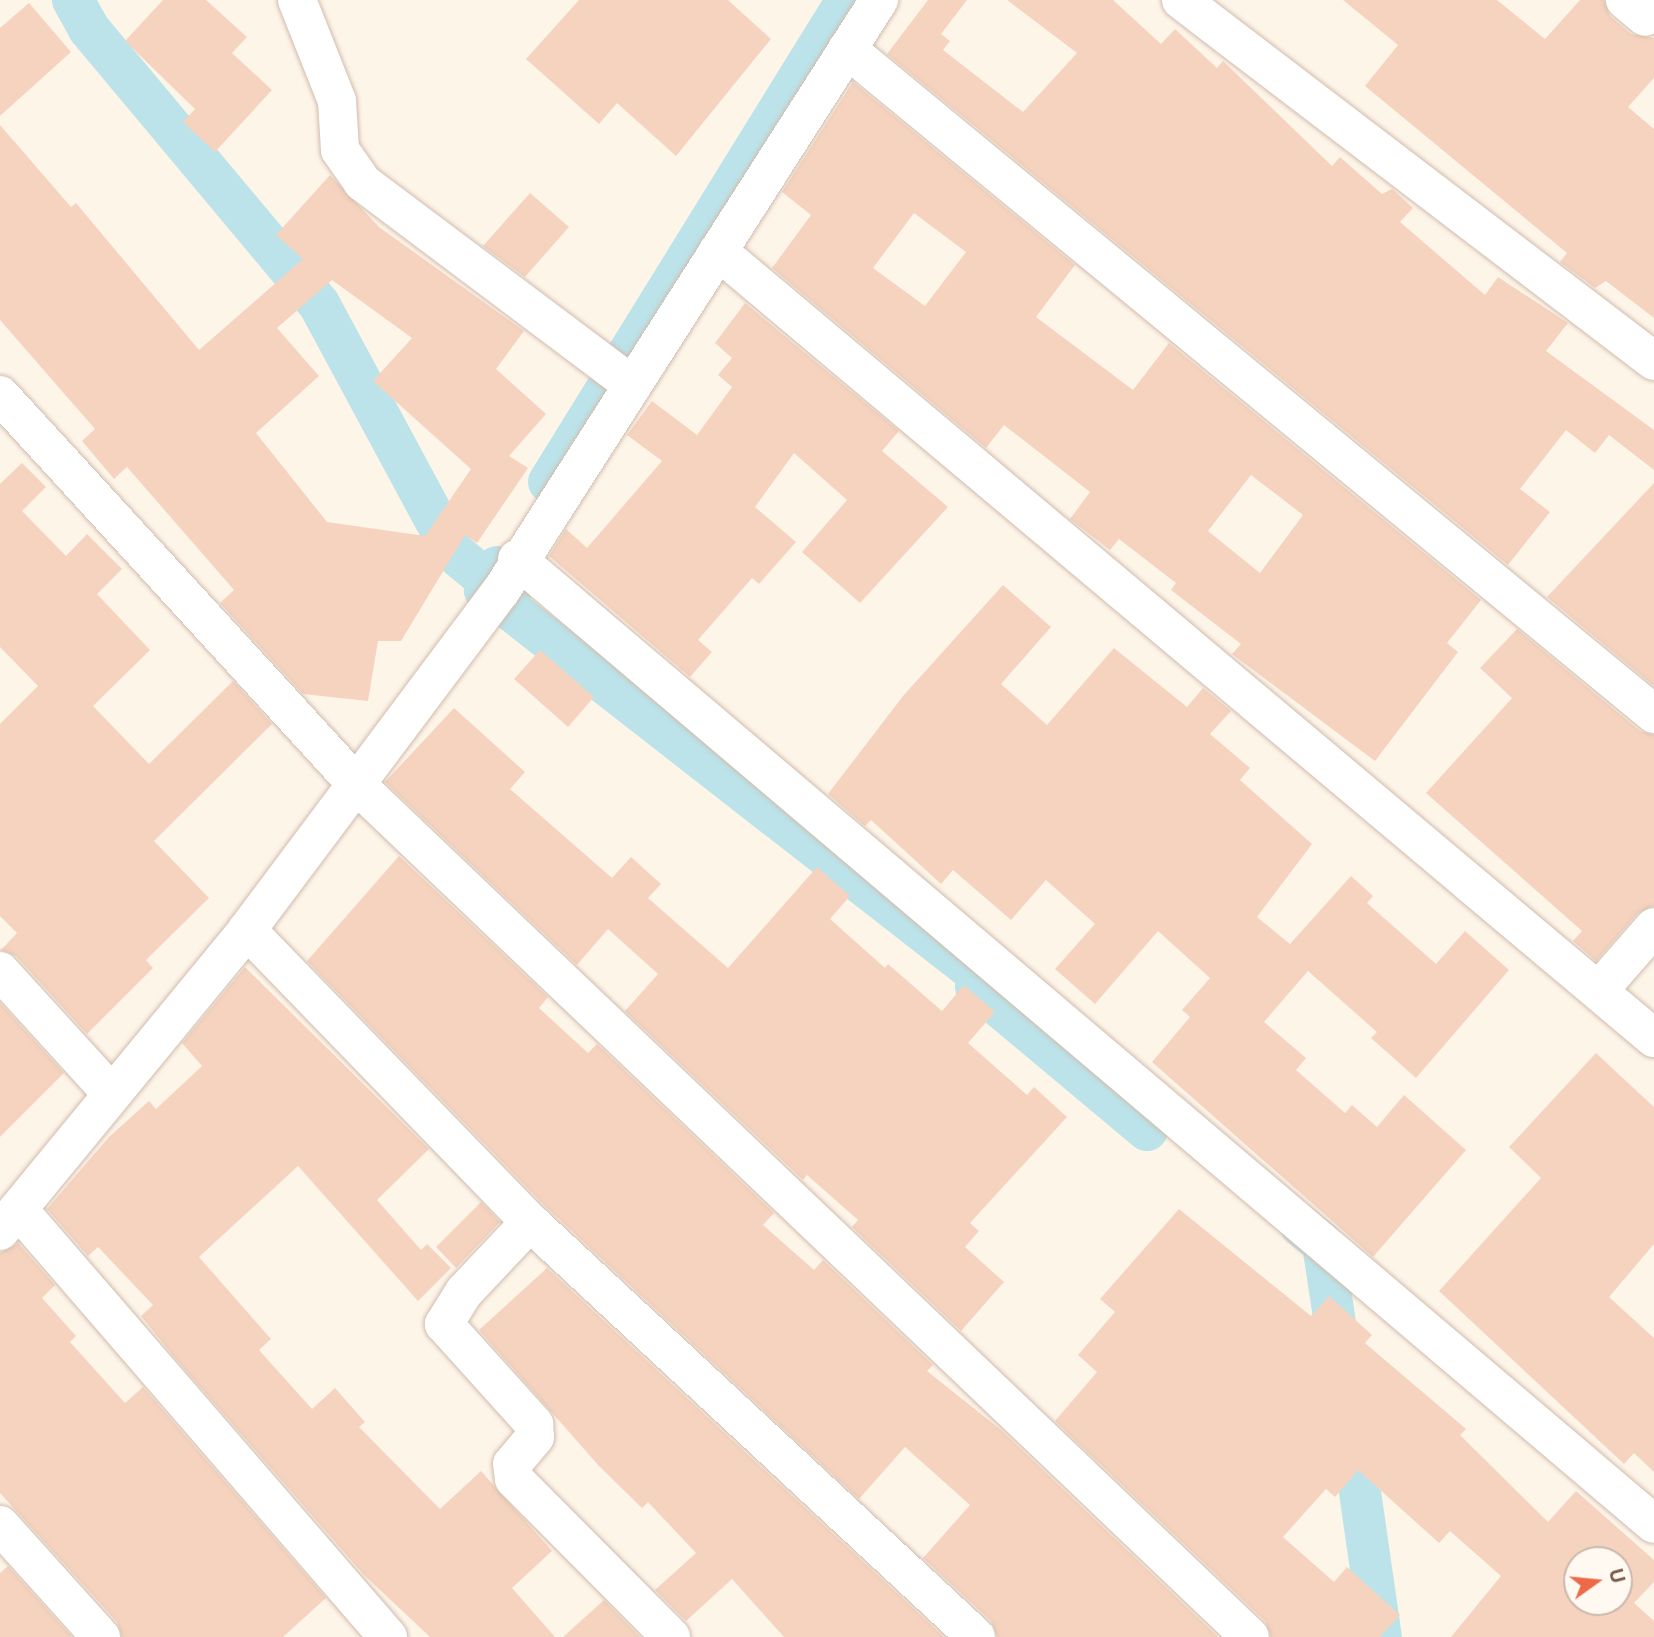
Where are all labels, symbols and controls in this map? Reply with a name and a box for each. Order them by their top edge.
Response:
north arrow [1563,1546,1633,1616]
text: U [1604,1566,1630,1586]

